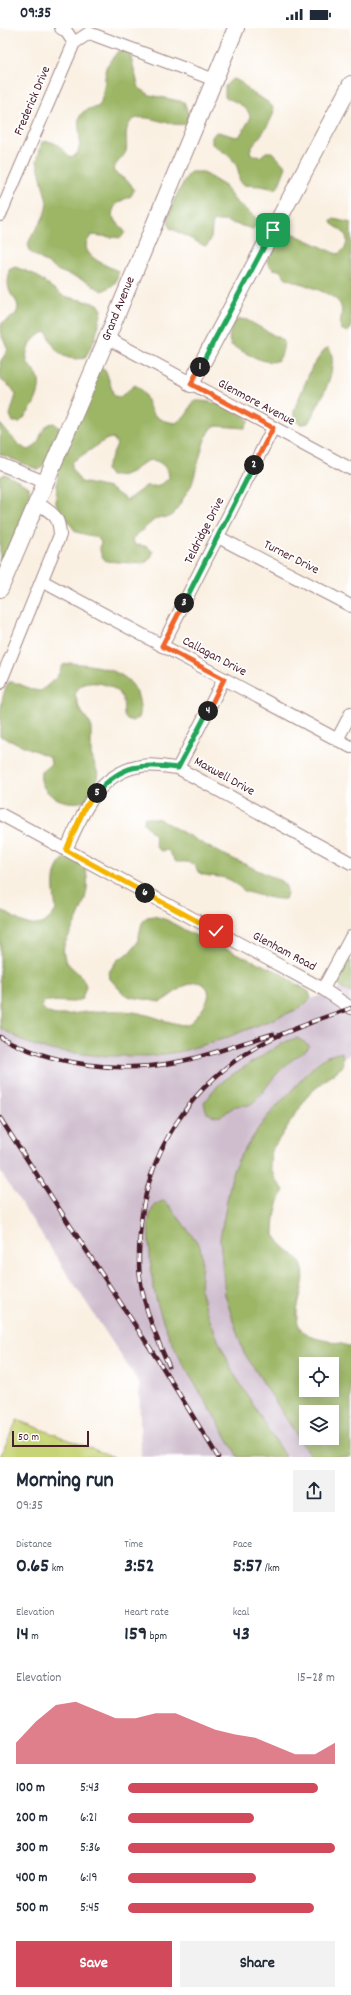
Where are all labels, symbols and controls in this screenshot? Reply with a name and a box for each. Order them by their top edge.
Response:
text: 09:35 [20,3,51,25]
street label: Frederick Drive [10,63,56,139]
pin [256,213,290,247]
icon: arrive [262,219,284,241]
street label: Grand Avenue [97,274,141,344]
pin: 1 [190,357,210,377]
text: 1 [199,359,201,375]
street label: Glenmore Avenue [214,375,298,432]
pin: 2 [244,455,264,475]
text: 2 [252,457,256,473]
street label: Teldridge Drive [180,494,230,568]
street label: Turner Drive [260,536,322,580]
pin: 3 [174,593,194,613]
text: 3 [182,595,186,611]
street label: Callagan Drive [178,632,250,682]
pin: 4 [198,701,218,721]
text: 4 [206,703,210,719]
street label: Maxwell Drive [190,752,258,802]
pin: 5 [87,783,107,803]
text: 5 [94,785,100,801]
pin: 6 [135,883,155,903]
text: 6 [142,885,148,901]
pin [199,914,233,948]
icon: check [205,920,227,942]
street label: Glenham Road [249,927,319,977]
map controls [299,1357,339,1445]
button: locate [299,1357,339,1397]
button: layers [299,1405,339,1445]
scale bar [12,1429,89,1448]
text: 50 m [18,1430,39,1446]
text: Morning run [16,1466,114,1497]
button: share [293,1470,335,1512]
text: 09:35 [16,1497,43,1516]
text: Distance [16,1537,52,1553]
text: Time [124,1537,143,1553]
text: Pace [233,1537,252,1553]
text: 0.65 [16,1553,49,1581]
text: 3:52 [124,1553,155,1581]
text: 5:57 [233,1553,262,1581]
text: km [49,1561,64,1577]
text: /km [262,1561,280,1577]
text: Elevation [16,1605,54,1621]
text: Heart rate [124,1605,169,1621]
text: kcal [233,1605,249,1621]
text: 14 [16,1621,29,1649]
text: 159 [124,1621,147,1649]
text: 43 [233,1621,250,1649]
text: m [29,1629,39,1645]
text: bpm [147,1629,167,1645]
text: Elevation [16,1669,61,1688]
text: 15–28 m [297,1669,335,1688]
text: 100 m [16,1779,45,1798]
text: 5:43 [80,1779,99,1798]
text: 200 m [16,1809,48,1828]
text: 6:21 [80,1809,97,1828]
text: 300 m [16,1839,48,1858]
text: 5:36 [80,1839,100,1858]
text: 400 m [16,1869,47,1888]
text: 6:19 [80,1869,97,1888]
text: 500 m [16,1899,48,1918]
text: 5:45 [80,1899,100,1918]
button: Save [16,1941,172,1987]
button: Share [180,1941,335,1987]

